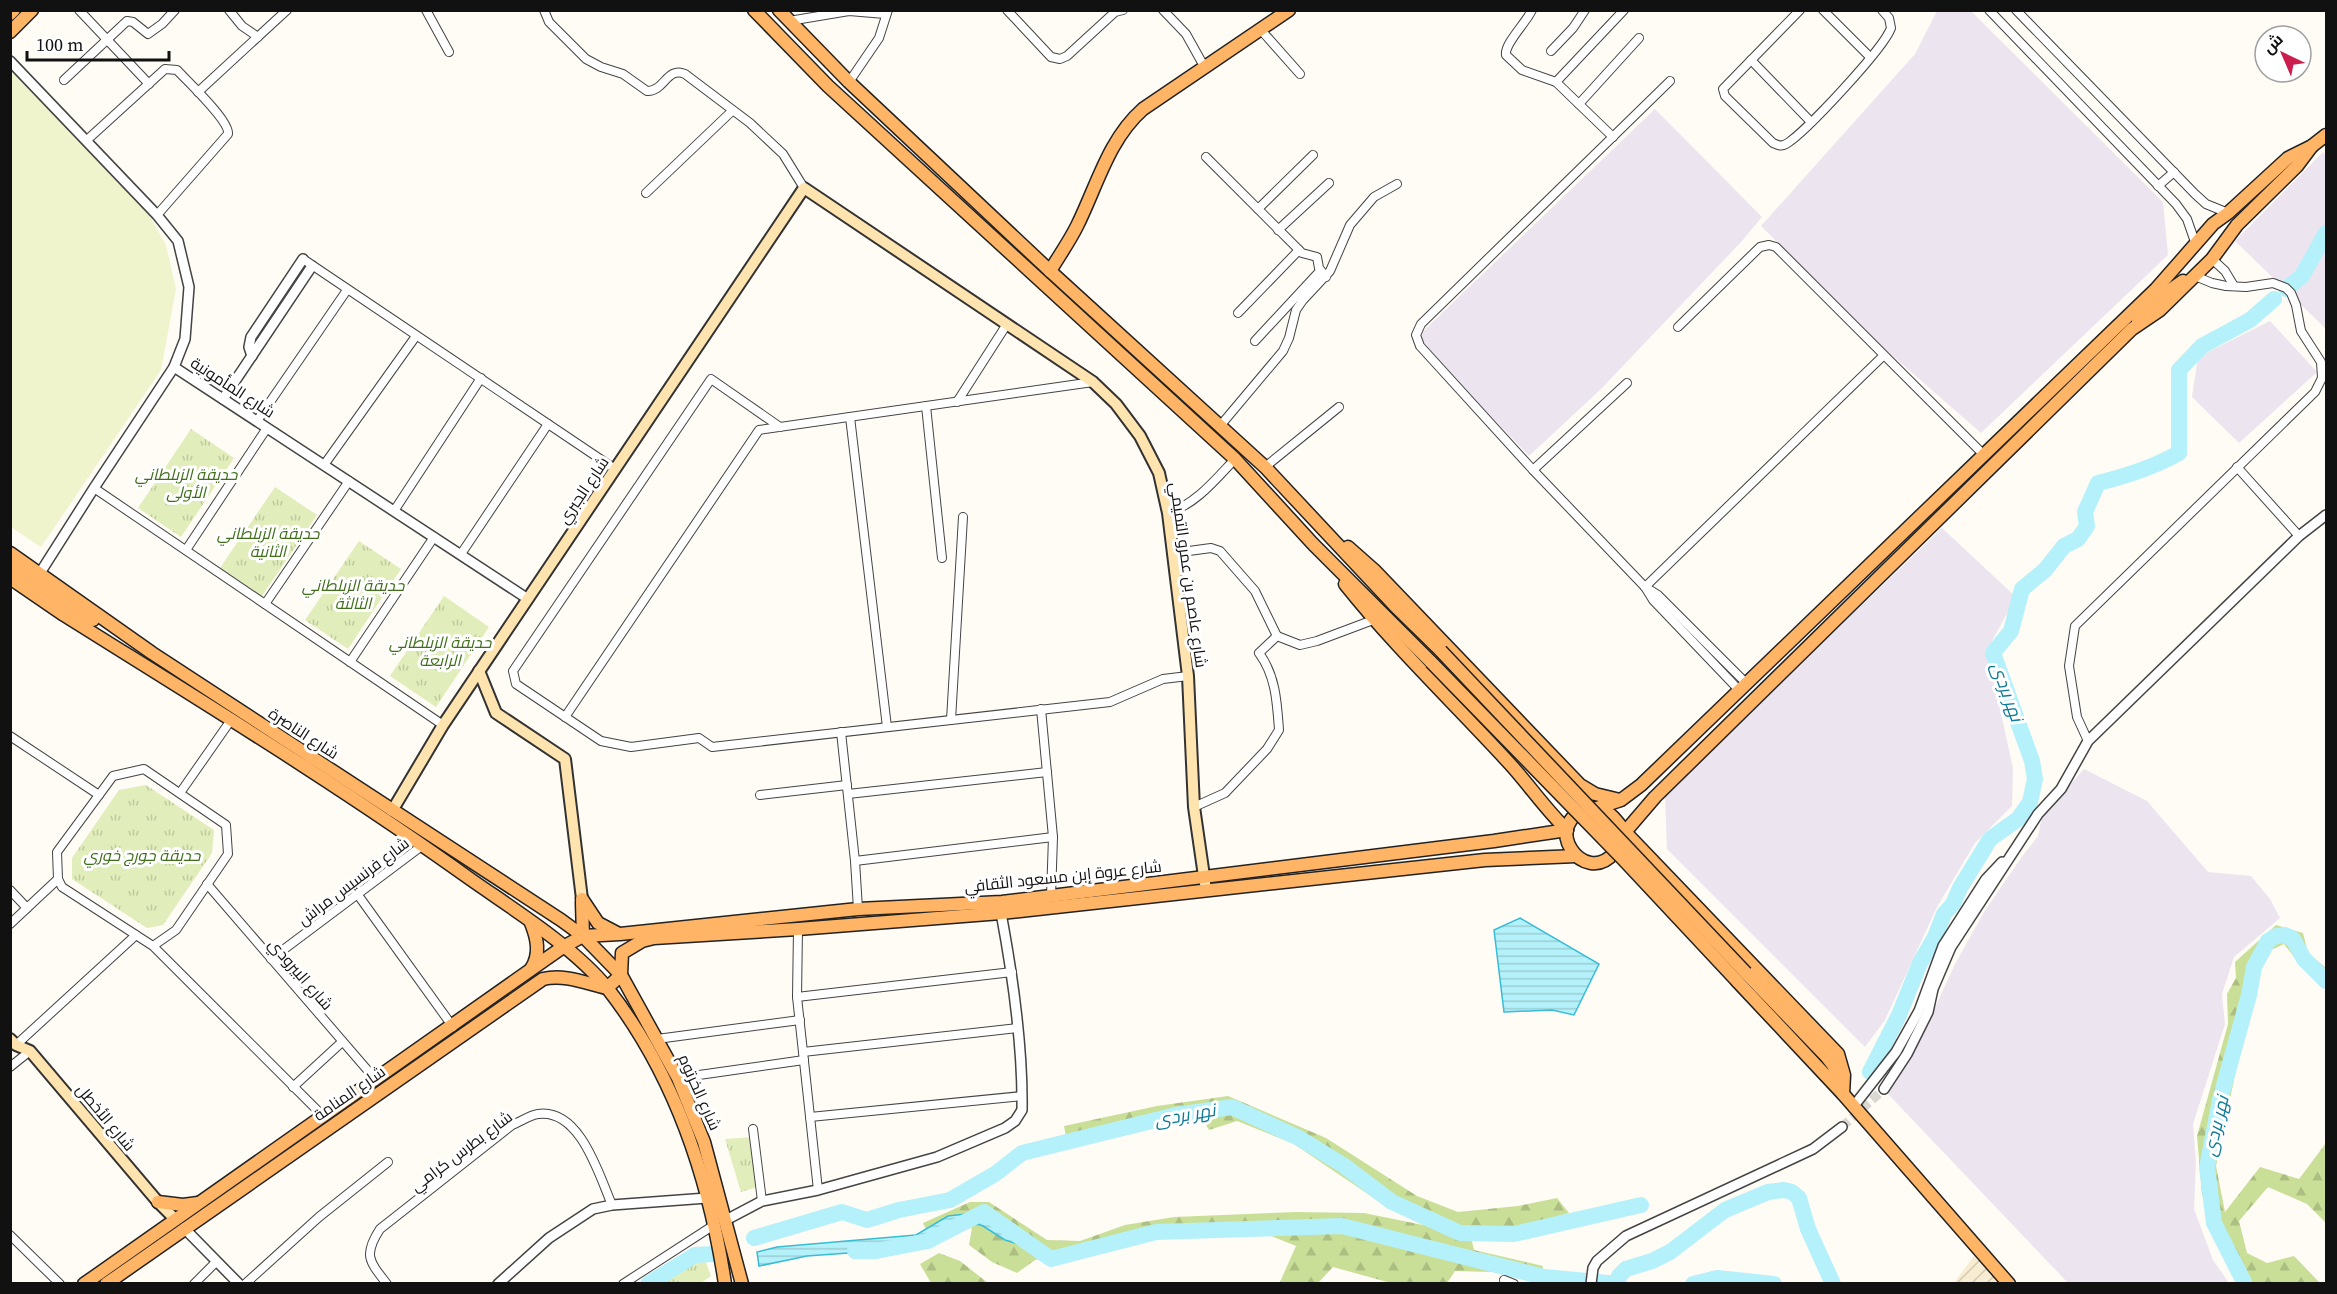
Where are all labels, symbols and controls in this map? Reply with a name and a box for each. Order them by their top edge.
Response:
scale bar [27,24,170,62]
north arrow [2253,24,2313,84]
text: ش [2258,28,2288,58]
text: 100 m [36,32,83,57]
street label: شارع المأمونية [186,351,280,423]
street label: شارع الجبري [552,452,616,530]
park label: حديقة الزبلطاني الأولى [135,463,238,503]
street label: شارع عاصم بن عمرو التميمي [1162,481,1213,669]
park label: حديقة الزبلطاني الثانية [217,522,320,562]
park label: حديقة الزبلطاني الثالثة [302,574,405,614]
park label: حديقة الزبلطاني الرابعة [389,631,492,671]
water label: نهر بردى [1985,659,2030,727]
street label: شارع الناصرة [264,702,343,765]
street label: شارع فرنسيس مراش [293,832,414,931]
park label: حديقة جورج خوري [84,844,202,868]
street label: شارع عروة إبن مسعود الثقافي [963,855,1163,900]
street label: شارع البيرودي [261,933,338,1017]
street label: شارع الخرتوم [672,1050,727,1134]
street label: شارع المنامة [309,1060,390,1127]
street label: شارع الأخطل [71,1079,141,1156]
water label: نهر بردى [2196,1091,2235,1159]
water label: نهر بردى [1153,1096,1219,1132]
street label: شارع بطرس كرامي [406,1105,518,1199]

